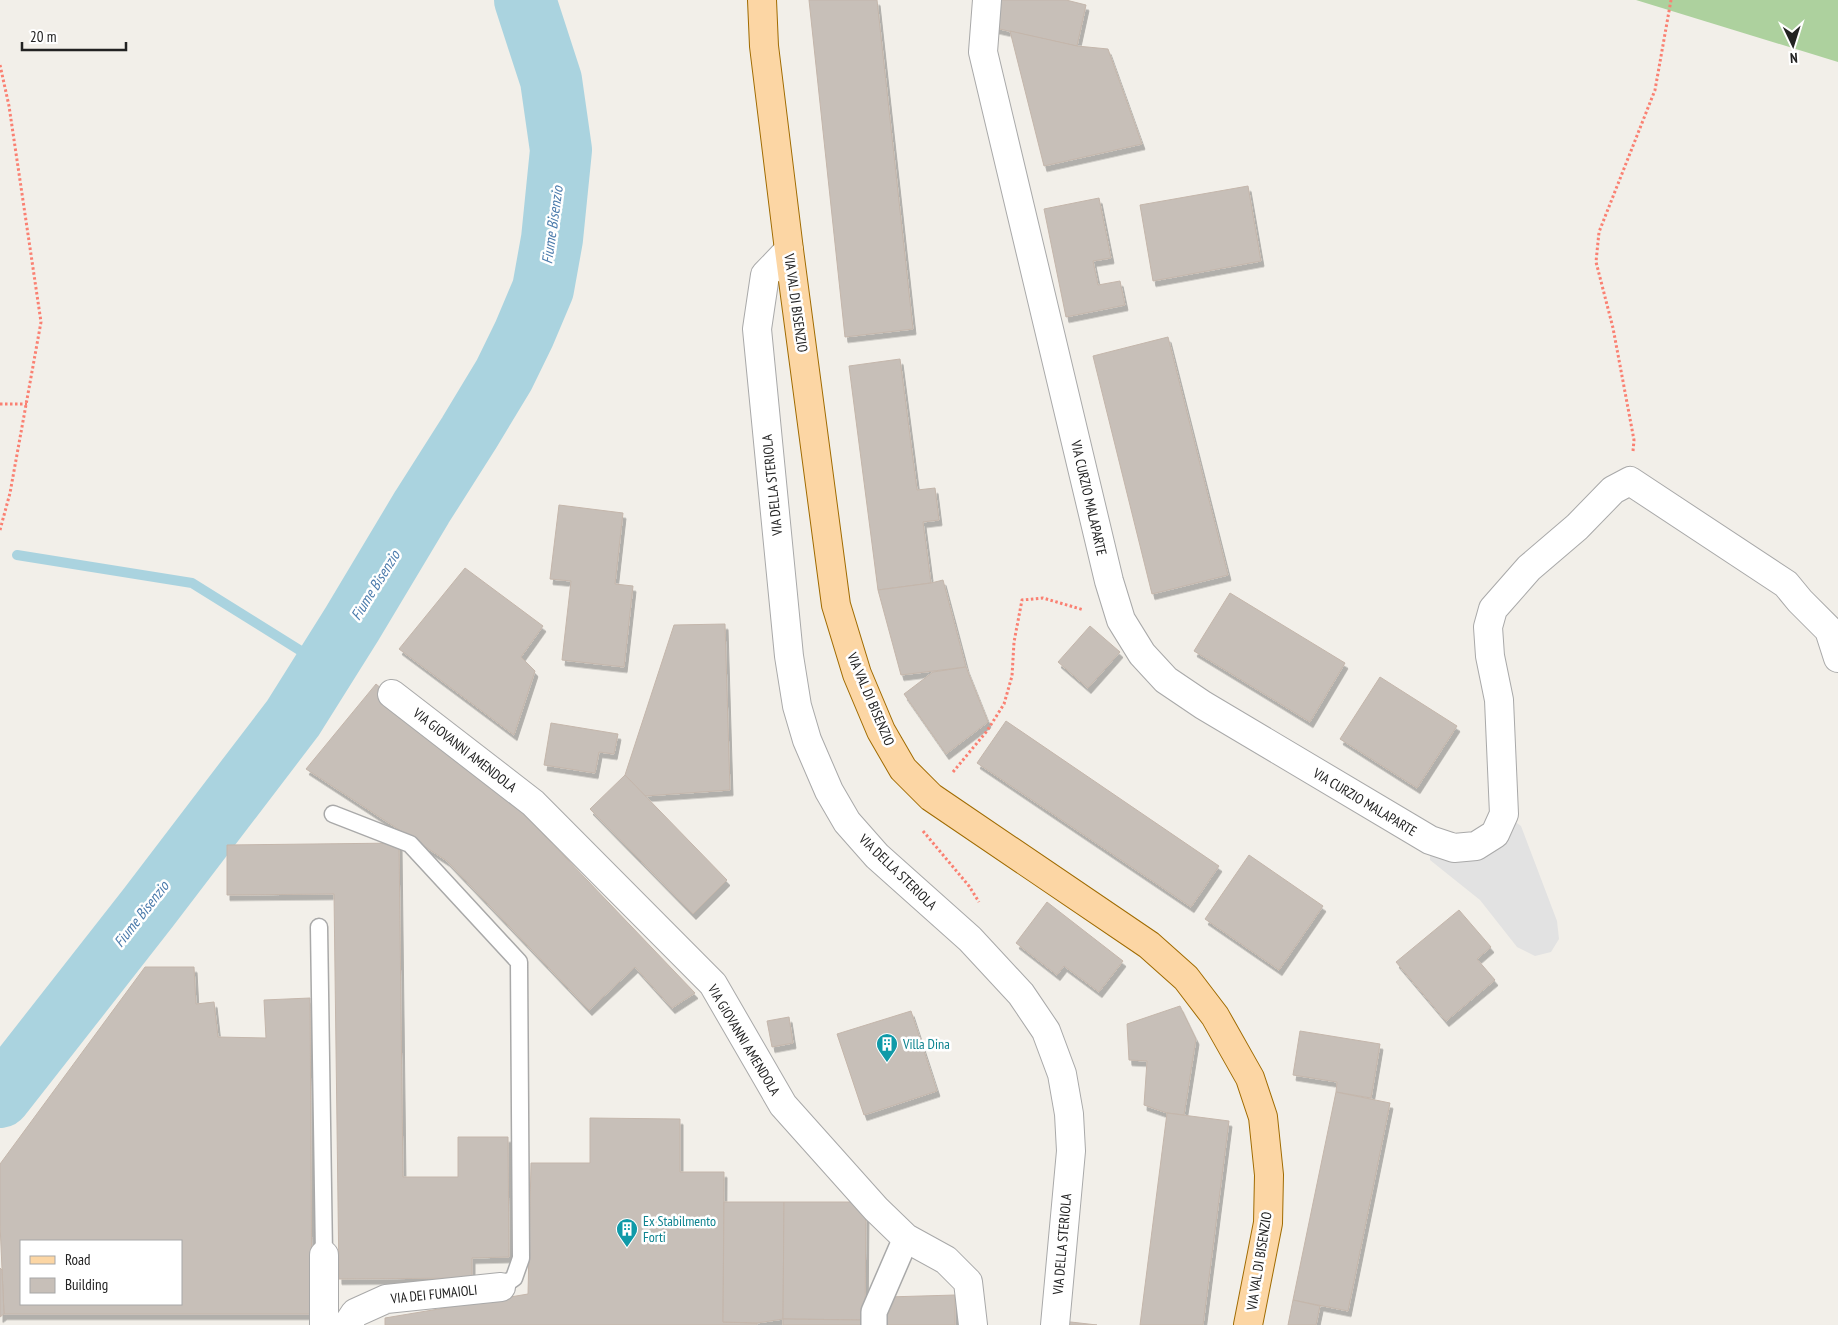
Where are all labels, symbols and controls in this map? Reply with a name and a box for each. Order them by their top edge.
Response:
scale bar [22,20,126,52]
north arrow [1768,20,1818,70]
text: 20 m [30,27,56,46]
text: N [1790,49,1798,67]
water label: Fiume Bisenzio [537,183,567,265]
street label: VIA VAL DI BISENZIO [780,252,812,354]
street label: VIA DELLA STERIOLA [758,433,786,537]
street label: VIA CURZIO MALAPARTE [1067,438,1111,557]
water label: Fiume Bisenzio [346,545,405,623]
street label: VIA VAL DI BISENZIO [843,649,899,749]
street label: VIA GIOVANNI AMENDOLA [409,703,521,796]
street label: VIA CURZIO MALAPARTE [1309,763,1420,840]
street label: VIA DELLA STERIOLA [855,830,941,914]
water label: Fiume Bisenzio [109,876,174,951]
street label: VIA GIOVANNI AMENDOLA [703,980,784,1099]
building icon: Villa Dina [875,1032,899,1063]
place label: Villa Dina [902,1035,950,1053]
street label: VIA DELLA STERIOLA [1049,1192,1075,1296]
street label: VIA VAL DI BISENZIO [1242,1210,1276,1313]
place label: Ex Stabilmento Forti [643,1212,716,1246]
building icon: Ex Stabilmento Forti [615,1217,639,1248]
legend [20,1240,182,1305]
text: Road [65,1250,91,1269]
text: Building [65,1275,108,1294]
street label: VIA DEI FUMAIOLI [389,1280,478,1308]

